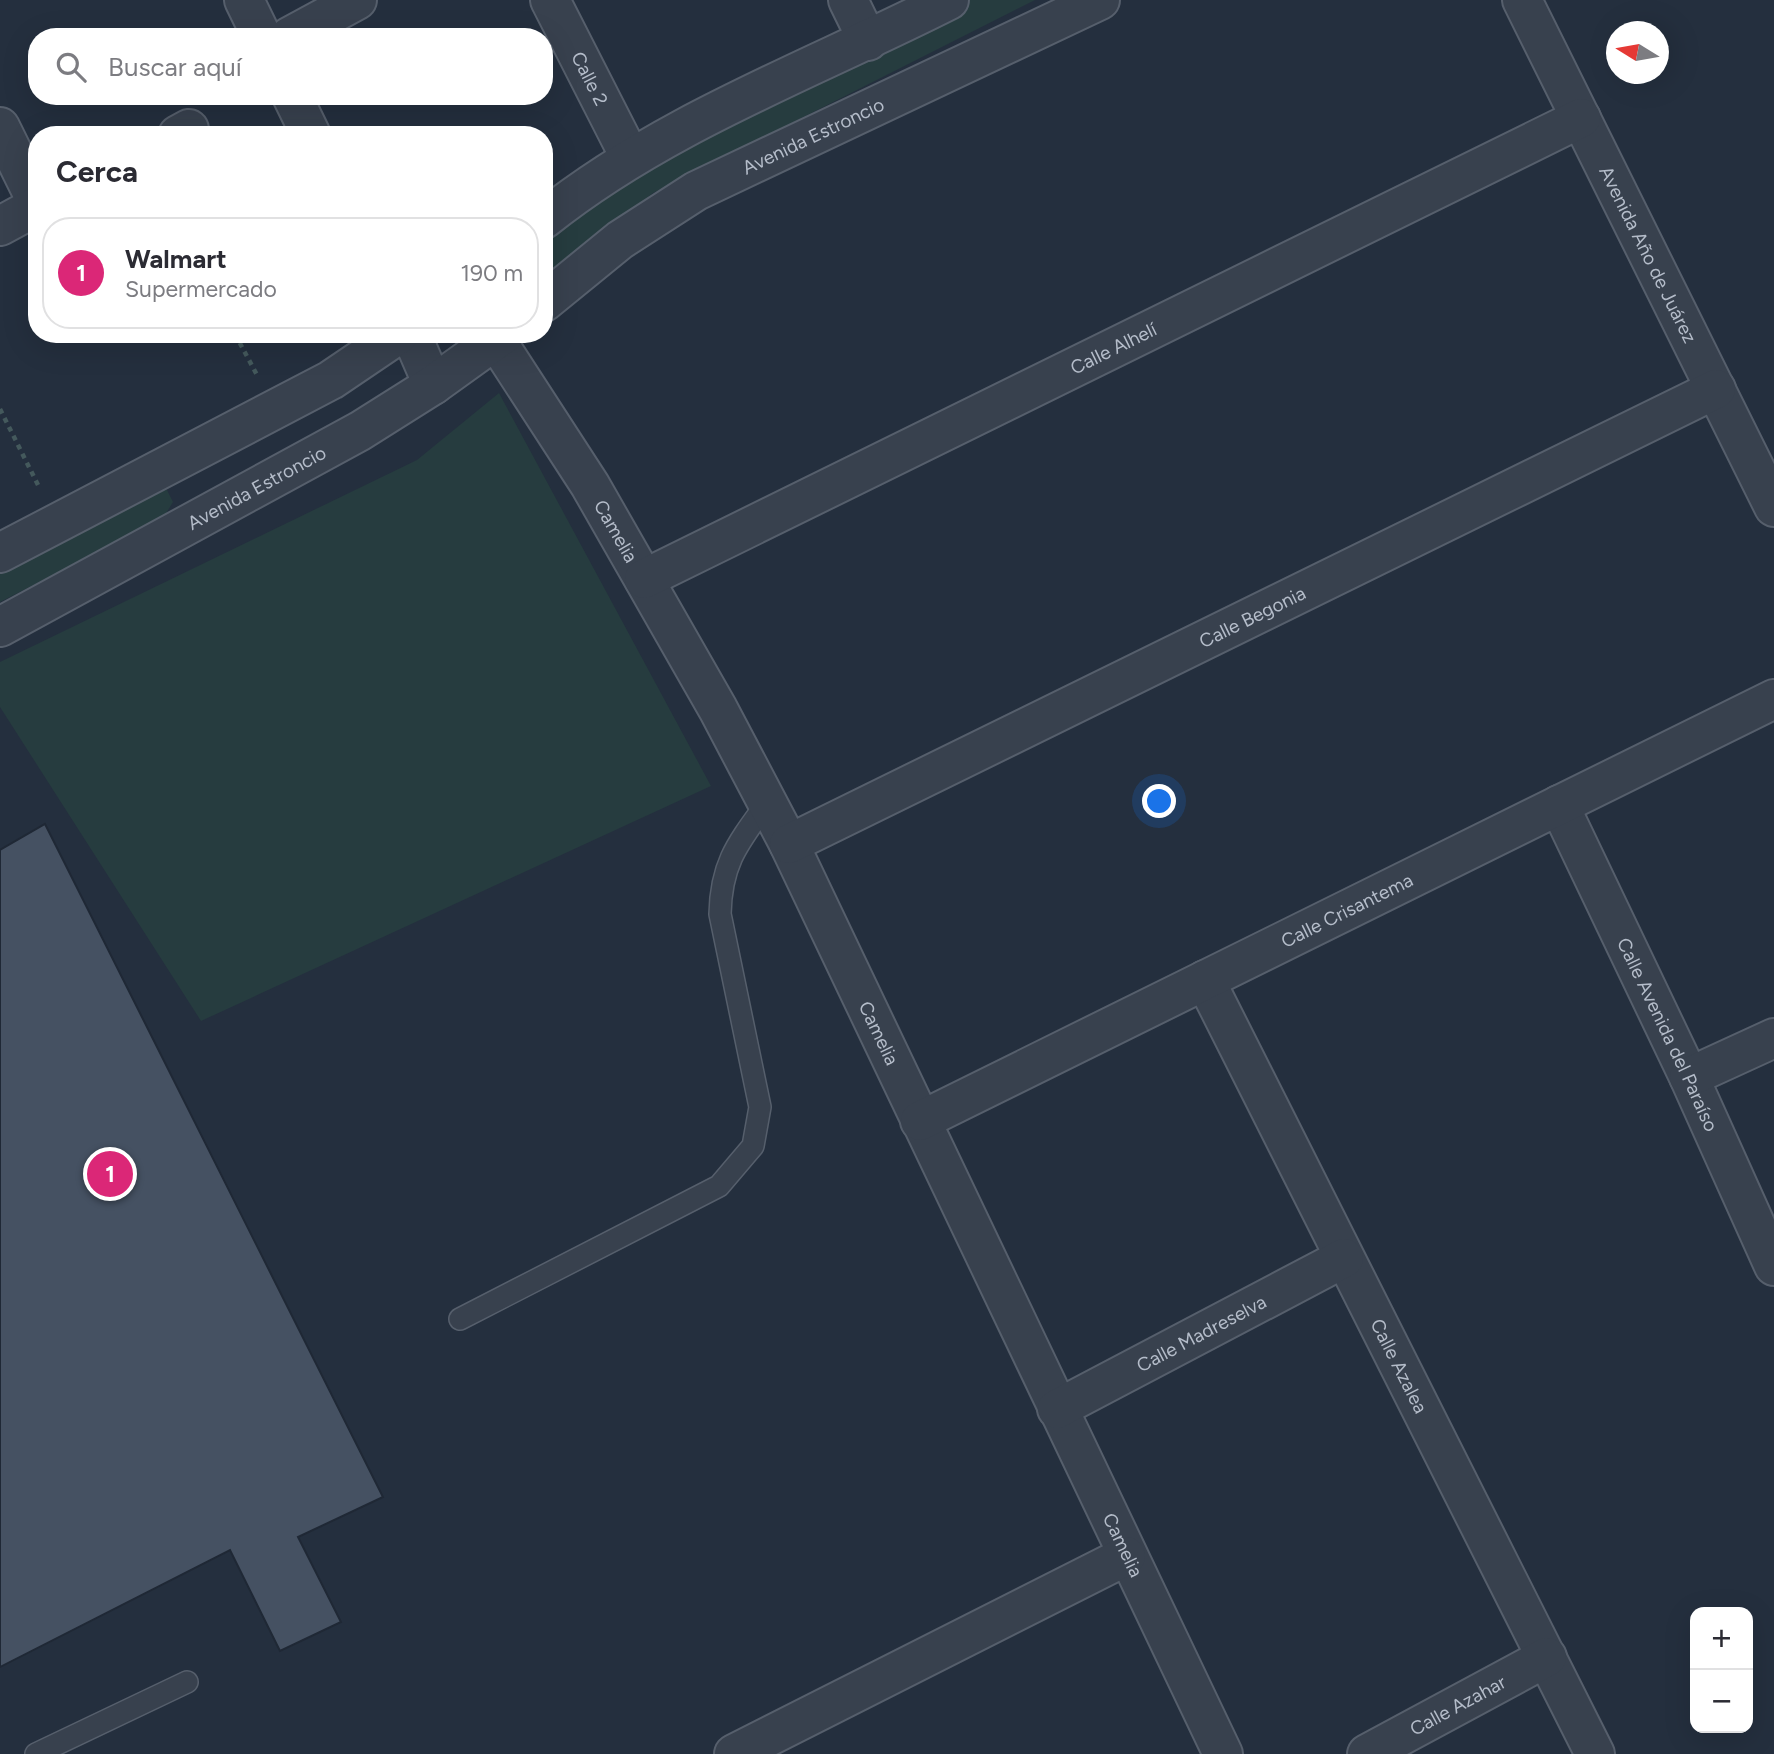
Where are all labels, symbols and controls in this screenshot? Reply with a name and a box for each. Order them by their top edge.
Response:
north arrow [1606,21,1669,84]
search box [28,28,553,105]
icon: search [52,48,90,86]
street label: Calle 2 [566,48,613,109]
text: Buscar aquí [108,51,242,83]
street label: Avenida Estroncio [739,93,888,179]
text: Cerca [56,153,138,190]
street label: Avenida Año de Juárez [1594,162,1702,347]
text: Walmart [125,243,227,275]
text: 1 [76,259,86,287]
text: 190 m [460,259,523,287]
text: Supermercado [125,275,277,303]
street label: Calle Alhelí [1066,317,1162,380]
street label: Avenida Estroncio [183,441,330,535]
street label: Camelia [589,496,643,567]
street label: Calle Begonia [1195,581,1309,653]
your location [1142,784,1176,818]
street label: Calle Crisantema [1277,868,1417,953]
street label: Calle Avenida del Paraíso [1612,934,1723,1135]
street label: Camelia [854,998,904,1069]
pin: 1 [87,1148,133,1200]
street label: Calle Madreselva [1133,1290,1270,1377]
street label: Calle Azalea [1365,1315,1432,1417]
street label: Camelia [1098,1509,1148,1581]
map controls [1690,1607,1753,1733]
button: + [1690,1607,1753,1670]
street label: Calle Azahar [1406,1670,1510,1741]
button: − [1690,1670,1753,1733]

